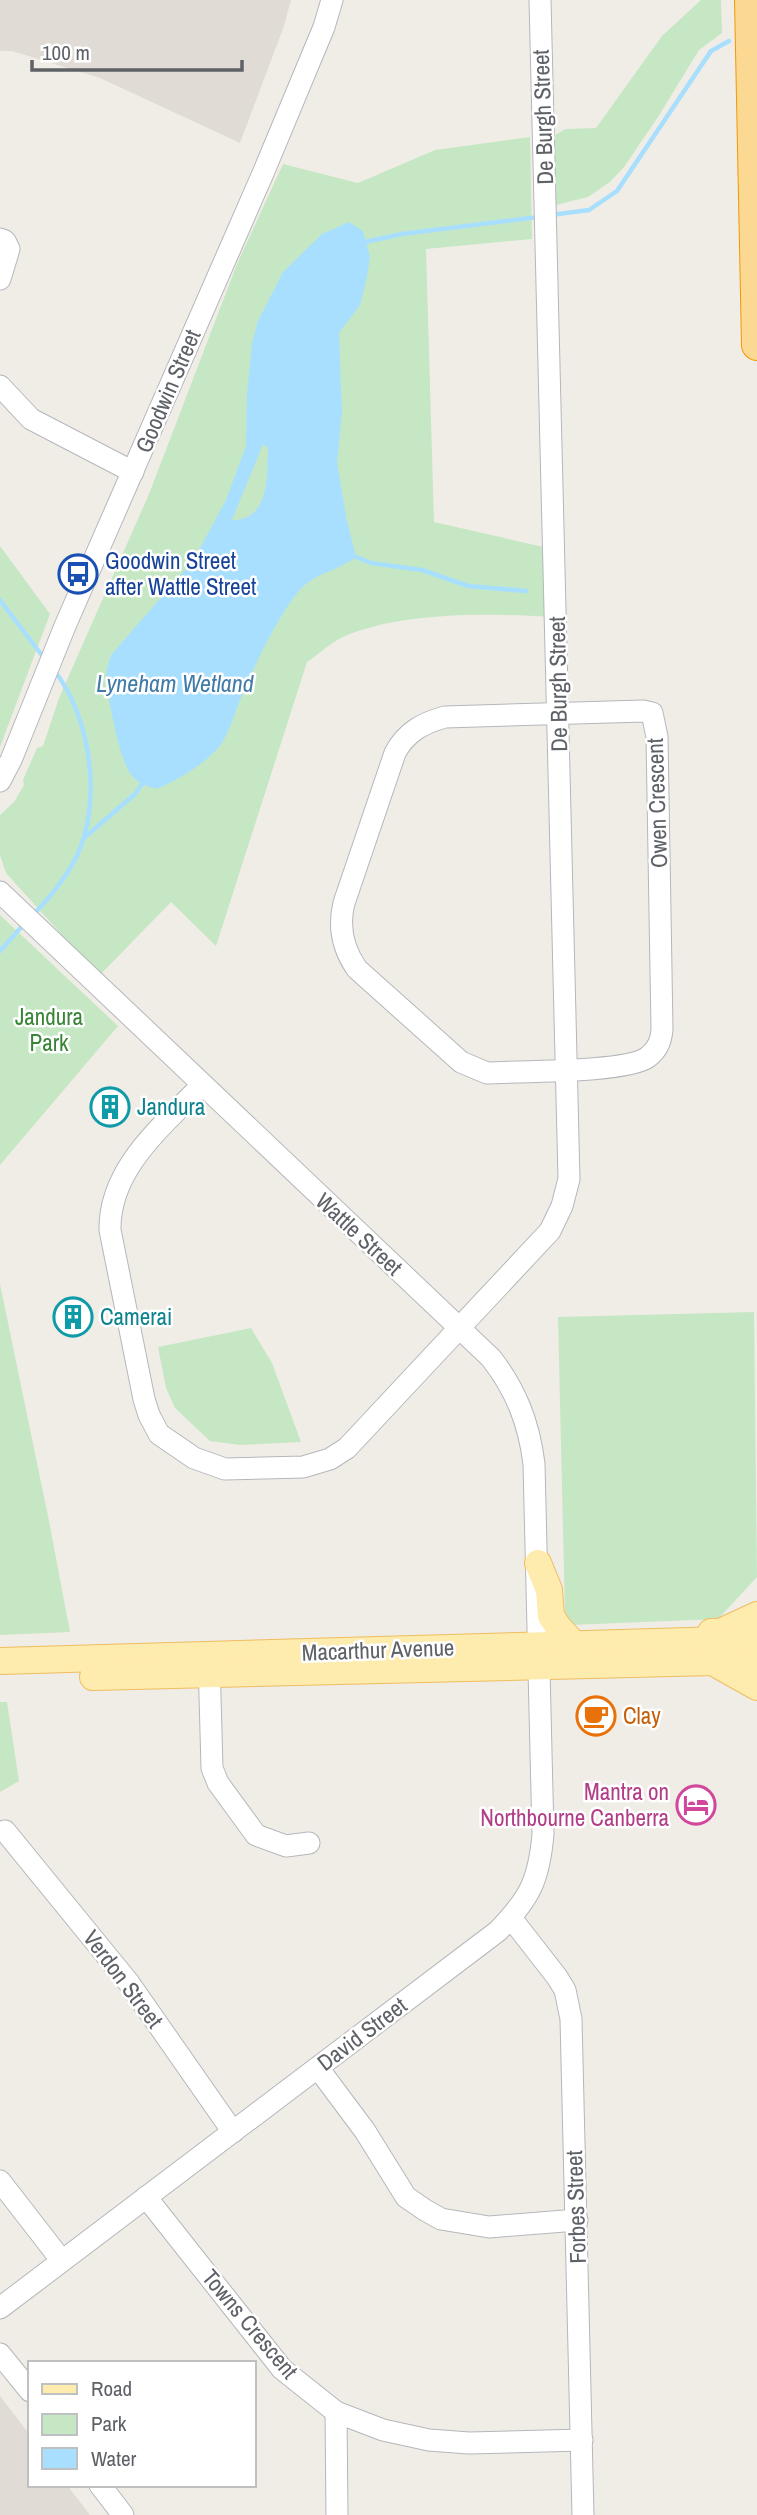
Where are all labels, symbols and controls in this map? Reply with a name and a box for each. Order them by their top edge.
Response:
scale bar [32,28,242,72]
text: 100 m [42,38,90,67]
street label: De Burgh Street [525,49,560,185]
street label: Goodwin Street [128,324,207,457]
place label: Goodwin Street after Wattle Street [105,545,256,602]
bus stop icon: Goodwin Street after Wattle Street [57,553,99,595]
street label: De Burgh Street [541,616,574,752]
water label: Lyneham Wetland [96,667,255,699]
street label: Owen Crescent [639,738,674,869]
park label: Jandura Park [15,1001,84,1058]
building icon: Jandura [89,1086,131,1128]
place label: Jandura [137,1091,206,1122]
street label: Wattle Street [309,1185,410,1282]
building icon: Camerai [52,1296,94,1338]
place label: Camerai [100,1301,172,1332]
street label: Macarthur Avenue [301,1631,455,1668]
cafe icon: Clay [575,1695,617,1737]
place label: Clay [623,1700,661,1731]
place label: Mantra on Northbourne Canberra [480,1776,670,1833]
hotel icon: Mantra on Northbourne Canberra [675,1784,717,1826]
street label: Verdon Street [76,1923,170,2034]
street label: David Street [311,1990,413,2078]
street label: Forbes Street [558,2150,593,2264]
street label: Towns Crescent [195,2262,305,2385]
legend [28,2361,256,2487]
text: Road [91,2374,132,2403]
text: Park [91,2409,127,2438]
text: Water [91,2444,137,2473]

